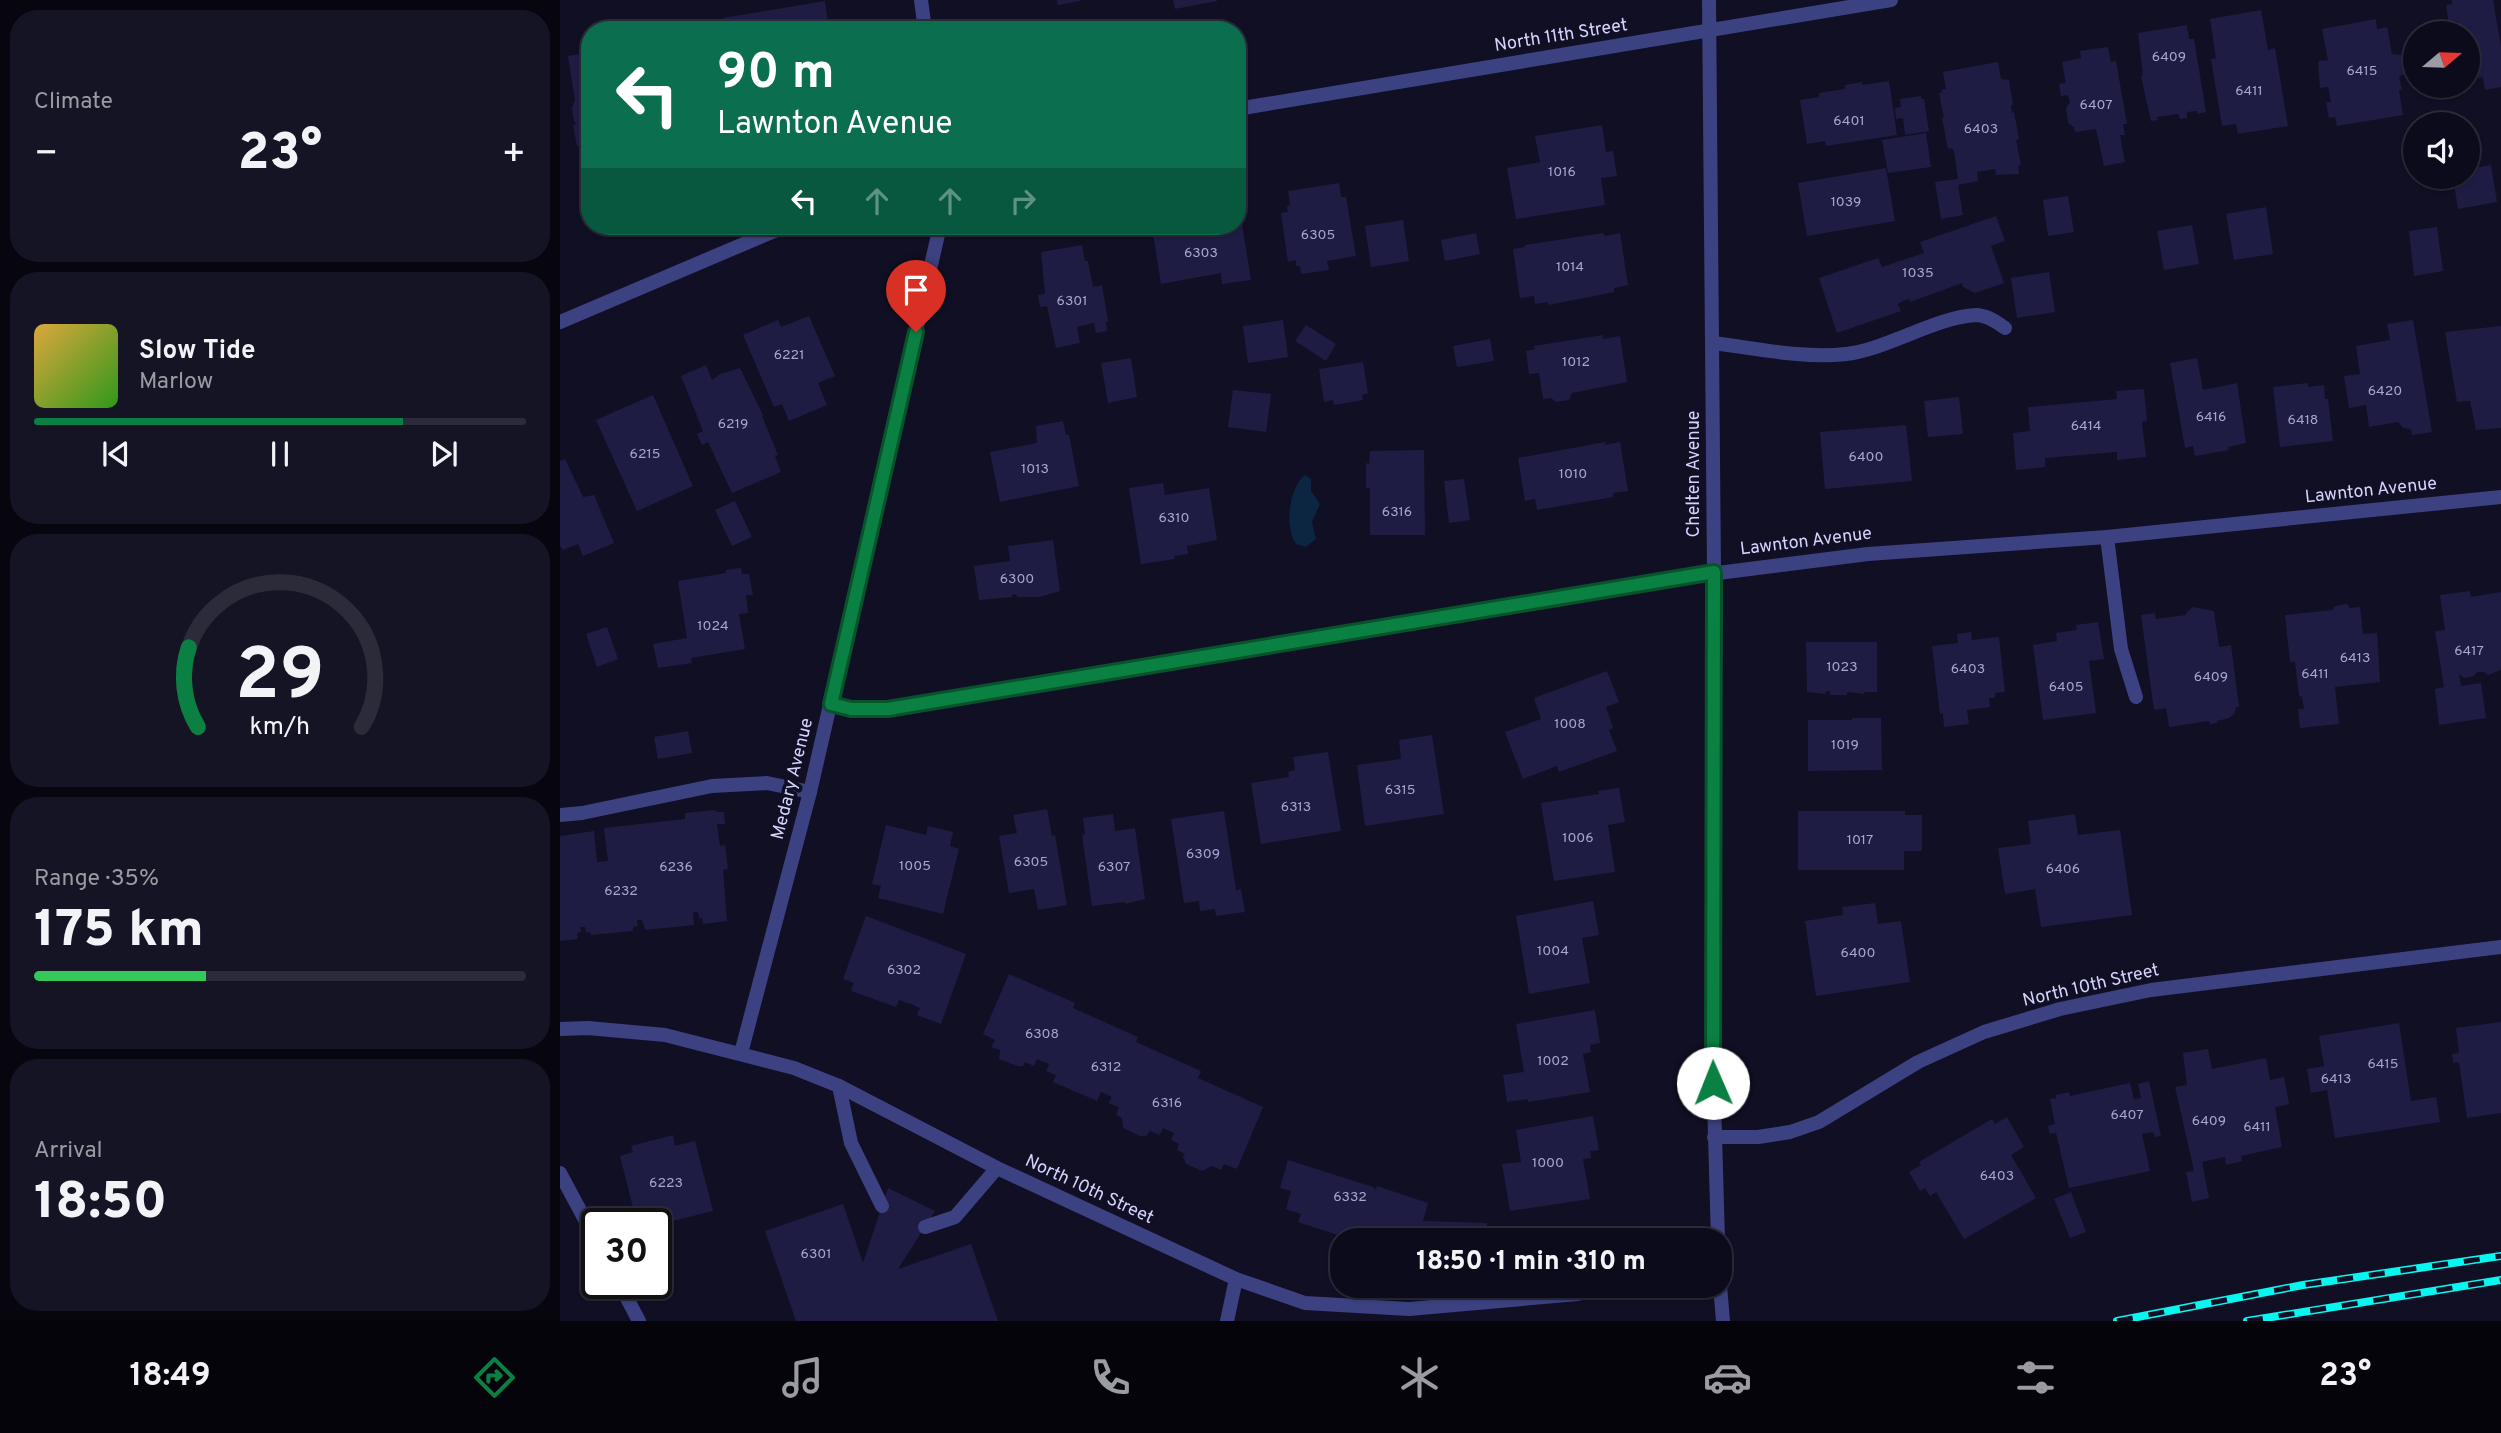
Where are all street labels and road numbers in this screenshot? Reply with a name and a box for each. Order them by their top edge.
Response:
street label: North 11th Street [1493,14,1629,58]
street label: Chelten Avenue [1683,411,1706,537]
street label: Lawnton Avenue [2304,473,2438,509]
street label: Lawnton Avenue [1739,523,1873,561]
street label: Medary Avenue [767,716,819,842]
street label: North 10th Street [2020,959,2162,1013]
street label: North 10th Street [1021,1150,1157,1230]

